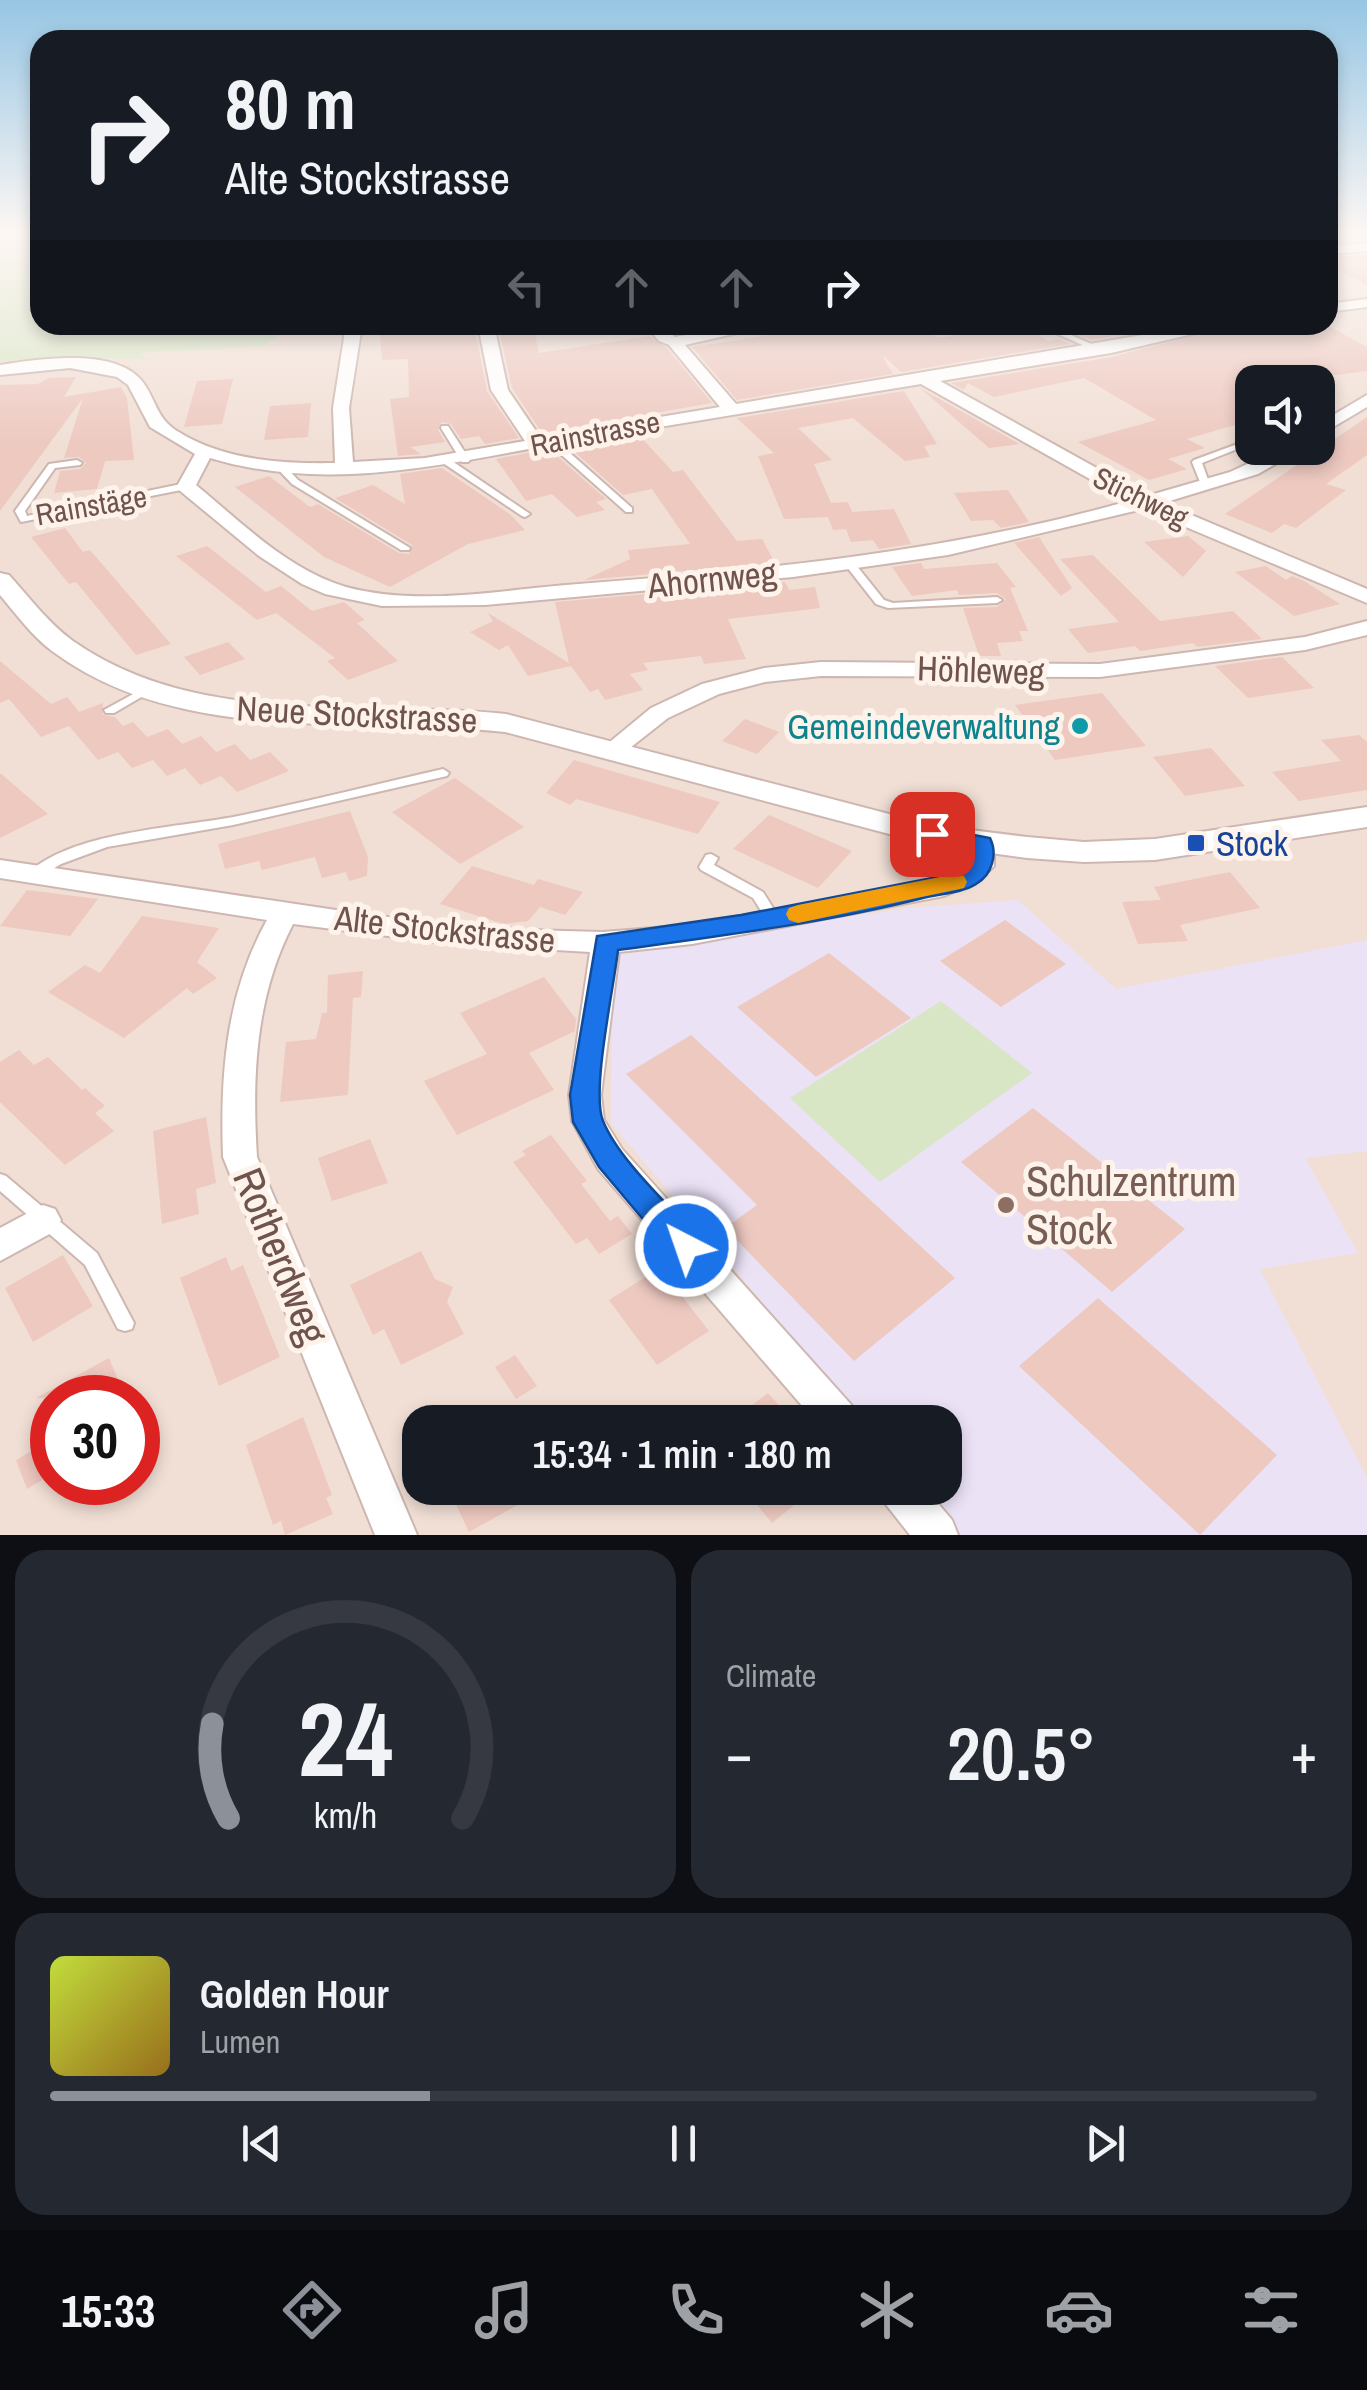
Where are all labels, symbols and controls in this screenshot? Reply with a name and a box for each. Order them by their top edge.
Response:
text: 80 m [225,57,356,151]
icon: right [60,70,190,200]
text: Alte Stockstrasse [225,147,510,208]
icon: left [499,260,554,315]
icon: ahead [604,260,659,315]
icon: ahead [709,260,764,315]
icon: right [814,260,869,315]
map controls [1235,365,1335,465]
button: sound [1235,365,1335,465]
street label: Rainstrasse [527,401,663,465]
street label: Stichweg [1087,457,1196,537]
street label: Rainstäge [32,476,150,534]
street label: Ahornweg [644,549,779,609]
street label: Höhleweg [916,644,1046,696]
street label: Neue Stockstrasse [235,684,479,744]
place label: Gemeindeverwaltung [787,703,1060,750]
marker: Gemeindeverwaltung [1069,715,1091,737]
pin [890,792,975,877]
icon: arrive [905,807,960,862]
place label: Stock [1216,820,1288,867]
marker: Stock [1185,832,1207,854]
street label: Alte Stockstrasse [331,894,558,964]
place label: Schulzentrum Stock [1026,1153,1237,1257]
street label: Rotherdweg [220,1159,342,1353]
position arrow [634,1194,738,1298]
marker: Schulzentrum Stock [995,1194,1017,1216]
speed limit sign: 30 [30,1375,160,1505]
text: 15:34 · 1 min · 180 m [532,1429,832,1480]
text: Climate [726,1654,816,1697]
text: 24 [298,1668,393,1808]
text: 20.5° [947,1702,1096,1803]
text: − [726,1716,752,1790]
text: + [1291,1716,1317,1790]
text: km/h [314,1791,377,1839]
text: Golden Hour [200,1969,389,2020]
text: Lumen [200,2020,280,2063]
icon: previous [234,2116,289,2171]
icon: pause [656,2116,711,2171]
icon: next [1078,2116,1133,2171]
icon: directions [277,2275,347,2345]
icon: music [469,2275,539,2345]
icon: phone [661,2275,731,2345]
icon: climate [852,2275,922,2345]
icon: car [1044,2275,1114,2345]
icon: filters [1236,2275,1306,2345]
text: 15:33 [61,2280,155,2341]

